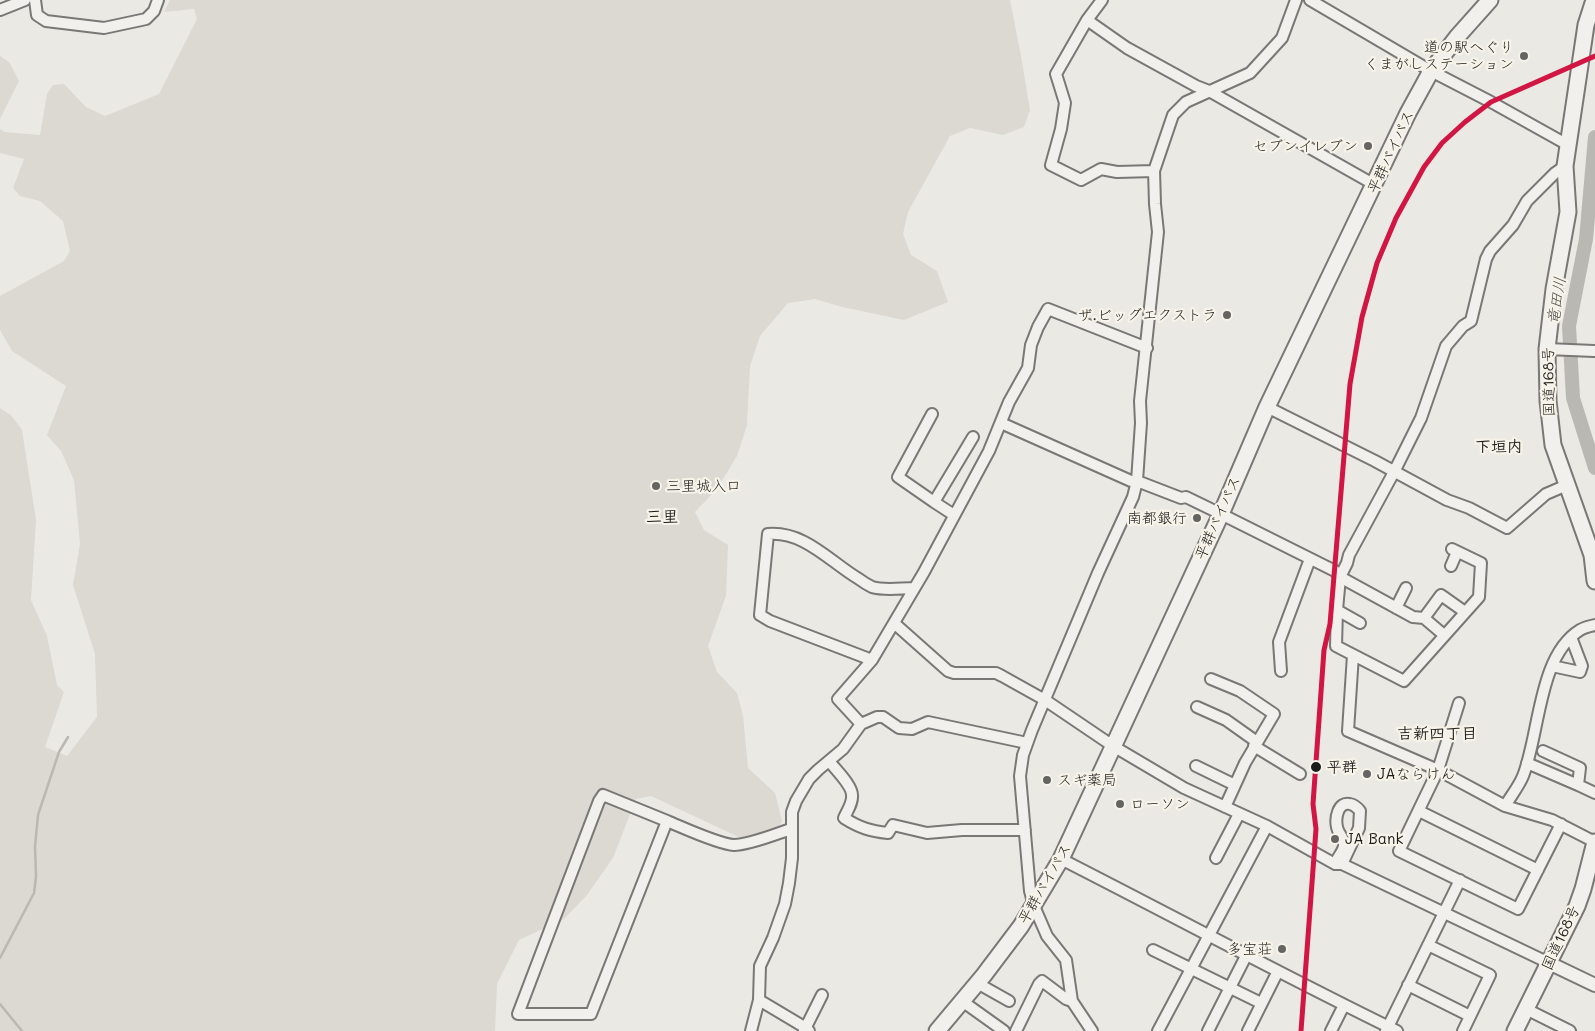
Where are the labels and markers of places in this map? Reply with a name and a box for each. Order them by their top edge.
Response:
place label: 道の駅へぐり くまがしステーション [1364,38,1514,73]
marker: 道の駅へぐり くまがしステーション [1518,50,1530,62]
place label: セブンイレブン [1253,137,1358,155]
marker: セブンイレブン [1362,140,1374,152]
place label: ザ.ビッグエクストラ [1078,306,1217,324]
marker: ザ.ビッグエクストラ [1221,309,1233,321]
place label: 三里城入口 [666,477,741,495]
marker: 三里城入口 [650,480,662,492]
place label: 南都銀行 [1127,509,1187,527]
marker: 南都銀行 [1191,512,1203,524]
place label: 平群 [1327,758,1357,776]
marker: 平群 [1309,760,1323,774]
place label: JAならけん [1377,765,1456,783]
marker: JAならけん [1361,768,1373,780]
place label: スギ薬局 [1057,771,1117,789]
marker: スギ薬局 [1041,774,1053,786]
place label: ローソン [1130,795,1190,813]
marker: ローソン [1114,798,1126,810]
place label: JA Bank [1345,830,1403,848]
marker: JA Bank [1329,833,1341,845]
place label: 多宝荘 [1227,940,1272,958]
marker: 多宝荘 [1276,943,1288,955]

